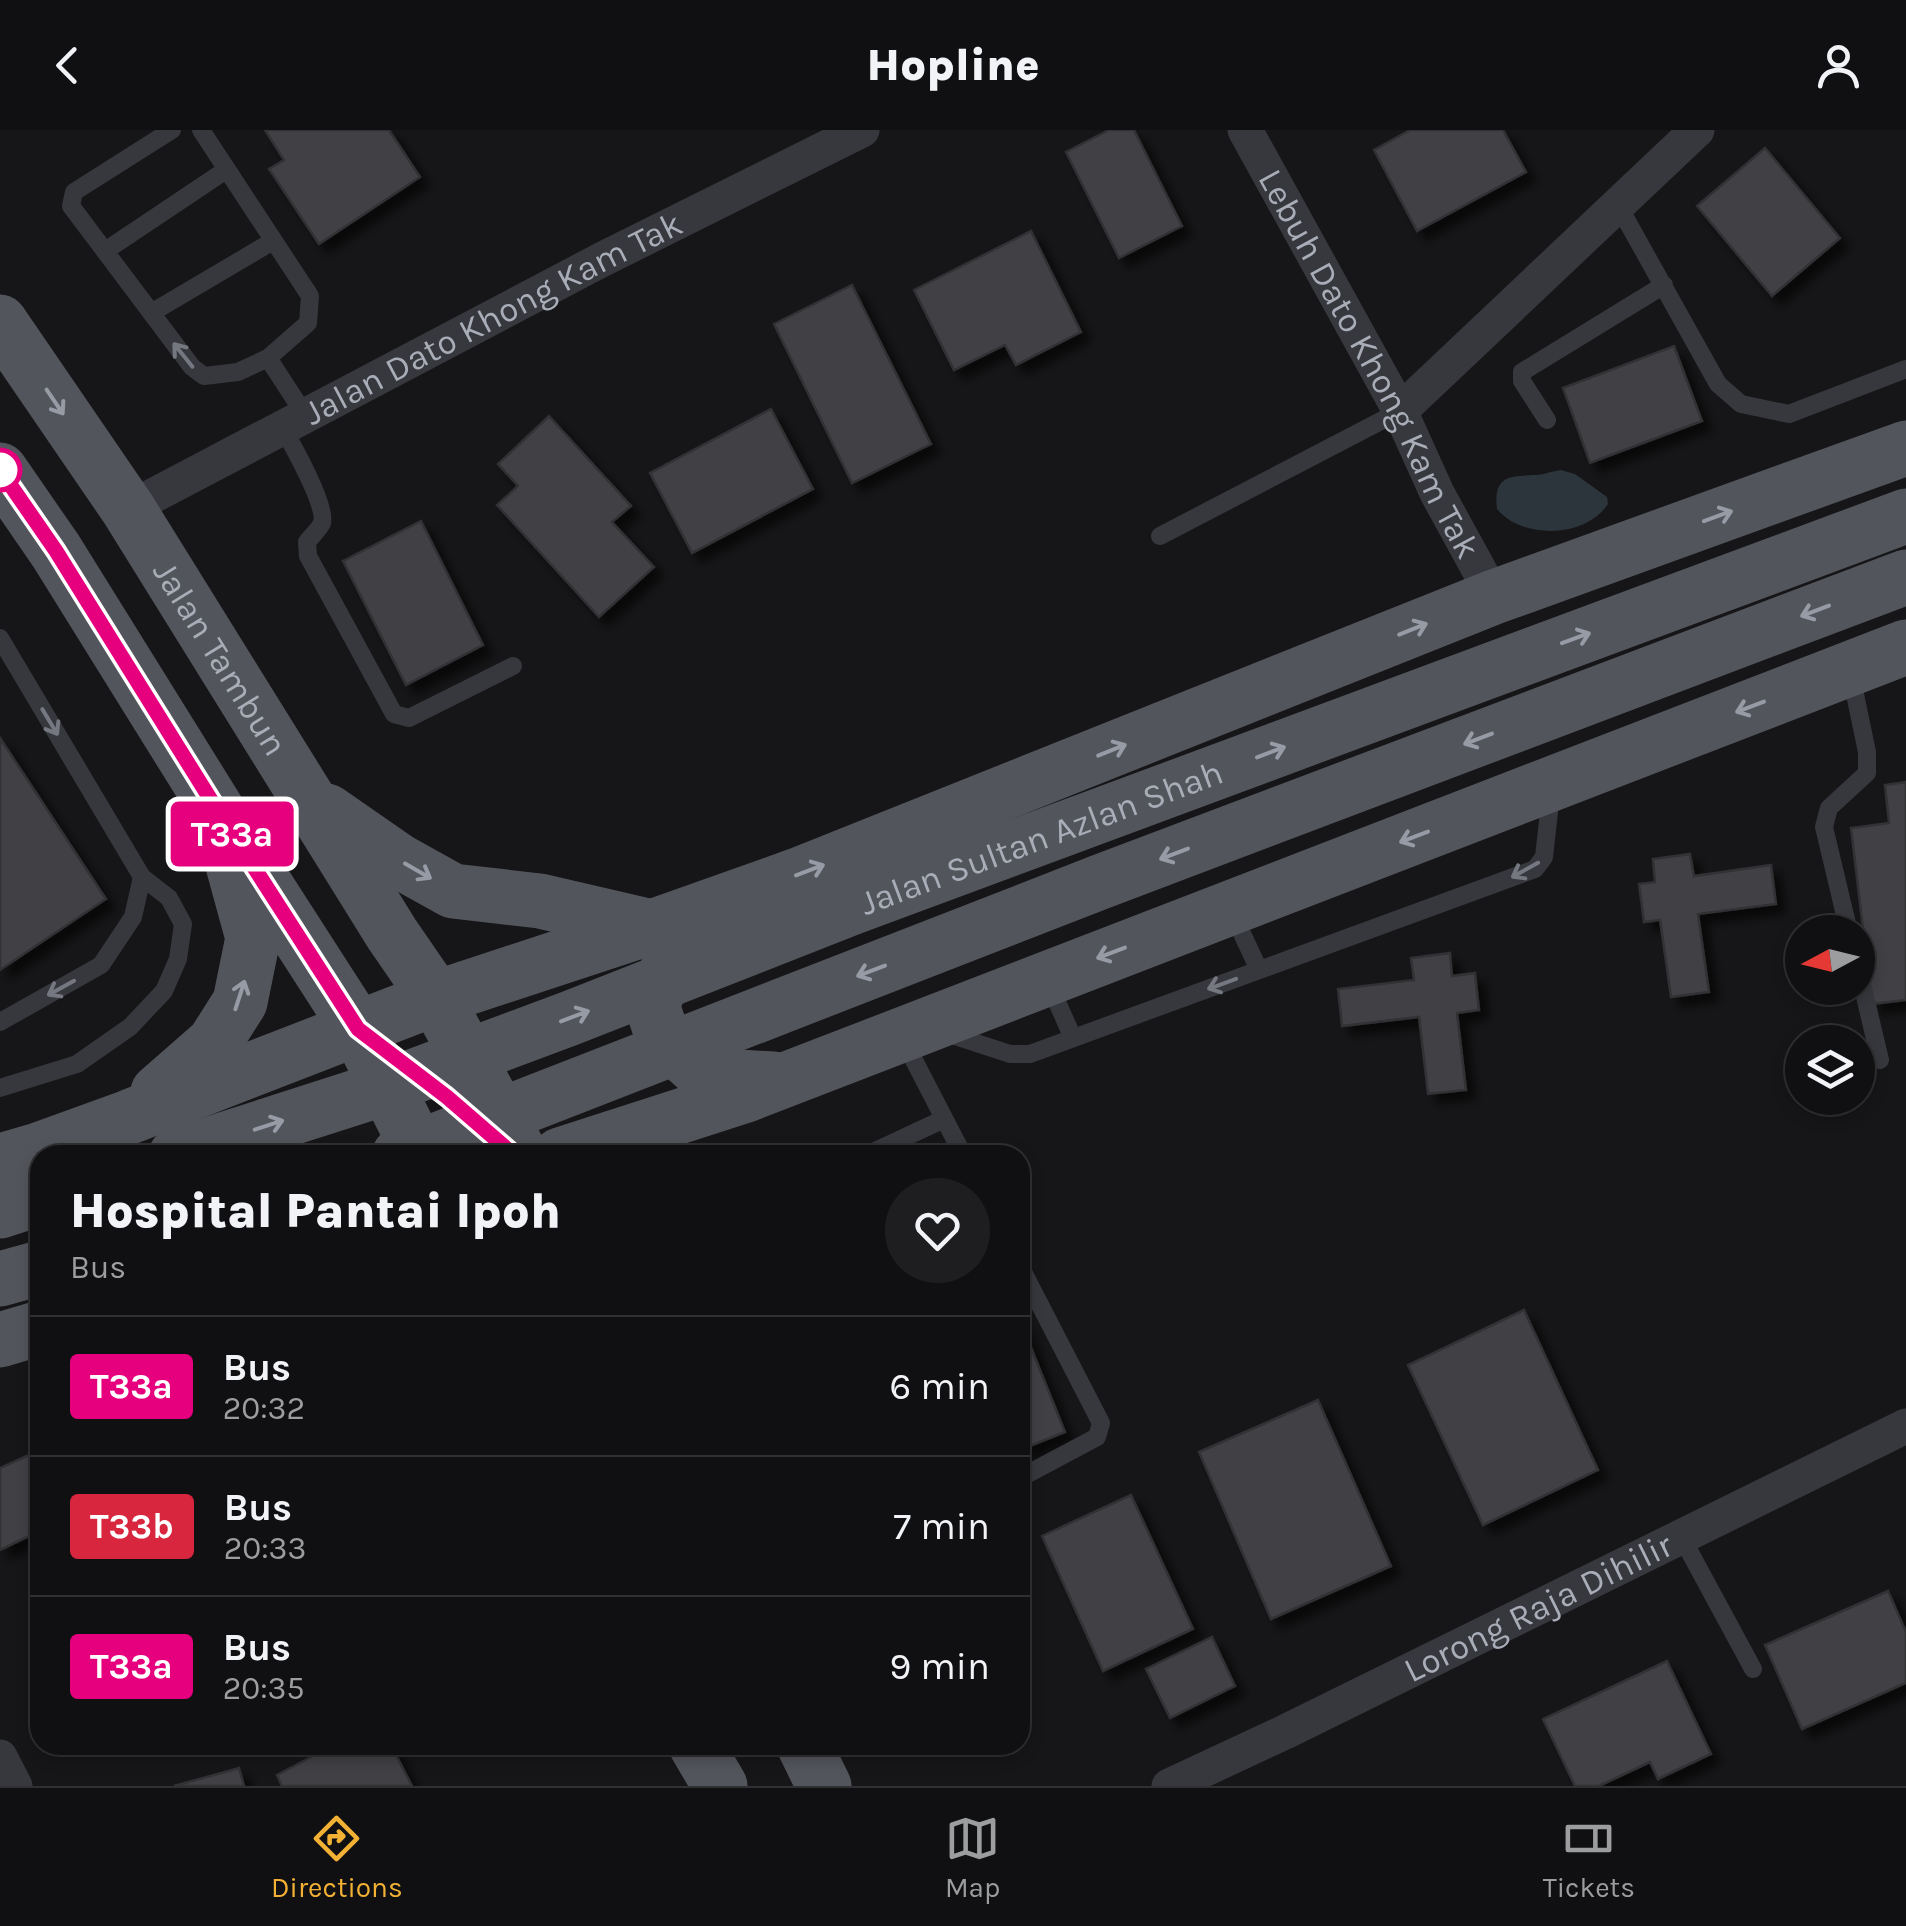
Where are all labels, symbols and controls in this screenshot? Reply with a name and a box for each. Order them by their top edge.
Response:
icon: back [40,38,95,93]
icon: person [1811,38,1866,93]
text: Hopline [866,39,1040,91]
street label: Lebuh Dato Khong Kam Tak [1250,162,1489,566]
street label: Jalan Dato Khong Kam Tak [297,203,689,434]
one-way arrow [172,342,194,368]
one-way arrow [44,388,65,416]
unlabelled marker [0,449,21,491]
one-way arrow [1702,506,1733,524]
street label: Jalan Tambun [144,553,296,763]
one-way arrow [1800,604,1830,622]
one-way arrow [1398,619,1428,637]
one-way arrow [1559,628,1590,646]
one-way arrow [1735,699,1766,717]
one-way arrow [40,707,60,736]
one-way arrow [1463,731,1494,749]
one-way arrow [1096,739,1126,757]
one-way arrow [1256,741,1286,759]
street label: Jalan Sultan Azlan Shah [854,752,1229,924]
line badge: T33a [162,802,302,866]
text: T33a [191,814,273,855]
one-way arrow [1399,829,1430,847]
one-way arrow [1159,846,1190,864]
one-way arrow [793,860,824,878]
one-way arrow [1511,861,1541,880]
one-way arrow [403,862,432,882]
north arrow [1785,915,1875,1005]
map controls [1785,915,1875,1115]
one-way arrow [1096,946,1126,964]
one-way arrow [856,964,887,982]
one-way arrow [1207,976,1238,994]
one-way arrow [47,978,77,998]
one-way arrow [232,980,250,1012]
one-way arrow [559,1006,590,1024]
button: layers [1785,1025,1875,1115]
one-way arrow [253,1115,284,1133]
button: heart [885,1178,990,1283]
text: Hospital Pantai Ipoh [70,1183,561,1239]
text: Bus [70,1249,126,1286]
text: Bus [223,1345,291,1390]
text: 6 min [889,1364,990,1409]
text: T33a [90,1366,173,1407]
text: 20:32 [223,1390,305,1427]
text: Bus [224,1485,292,1530]
text: 7 min [893,1504,990,1549]
text: T33b [90,1506,174,1547]
street label: Lorong Raja Dihilir [1397,1524,1679,1691]
text: 20:33 [224,1530,306,1567]
text: Bus [223,1625,291,1670]
text: 9 min [889,1644,990,1689]
text: T33a [90,1646,173,1687]
text: 20:35 [223,1670,305,1707]
tab: Directions [271,1811,403,1904]
tab: Map [945,1811,1000,1904]
tab: Tickets [1543,1811,1635,1904]

